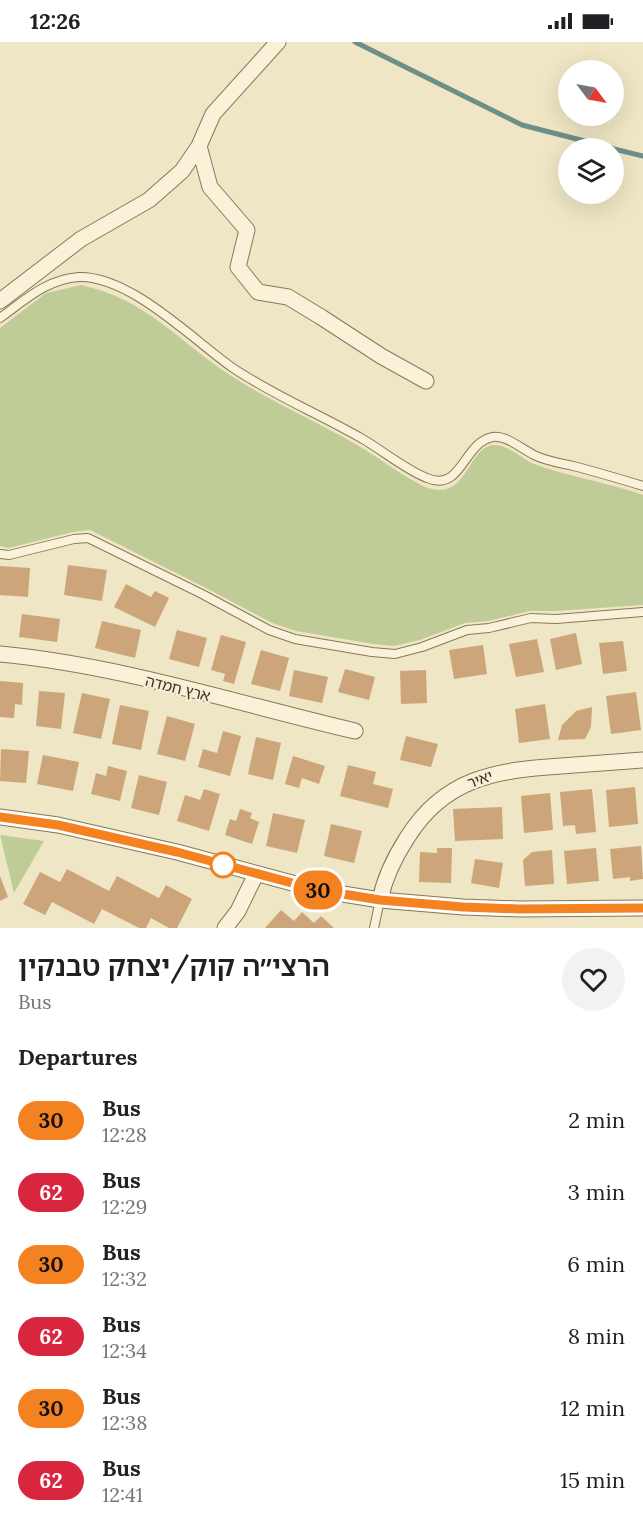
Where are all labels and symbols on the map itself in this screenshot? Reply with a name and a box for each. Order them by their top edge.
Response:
north arrow [558,60,624,126]
street label: ארץ חמדה [144,671,212,705]
street label: יאיר [465,766,495,792]
unlabelled marker [210,852,236,878]
line badge: 30 [291,870,345,910]

